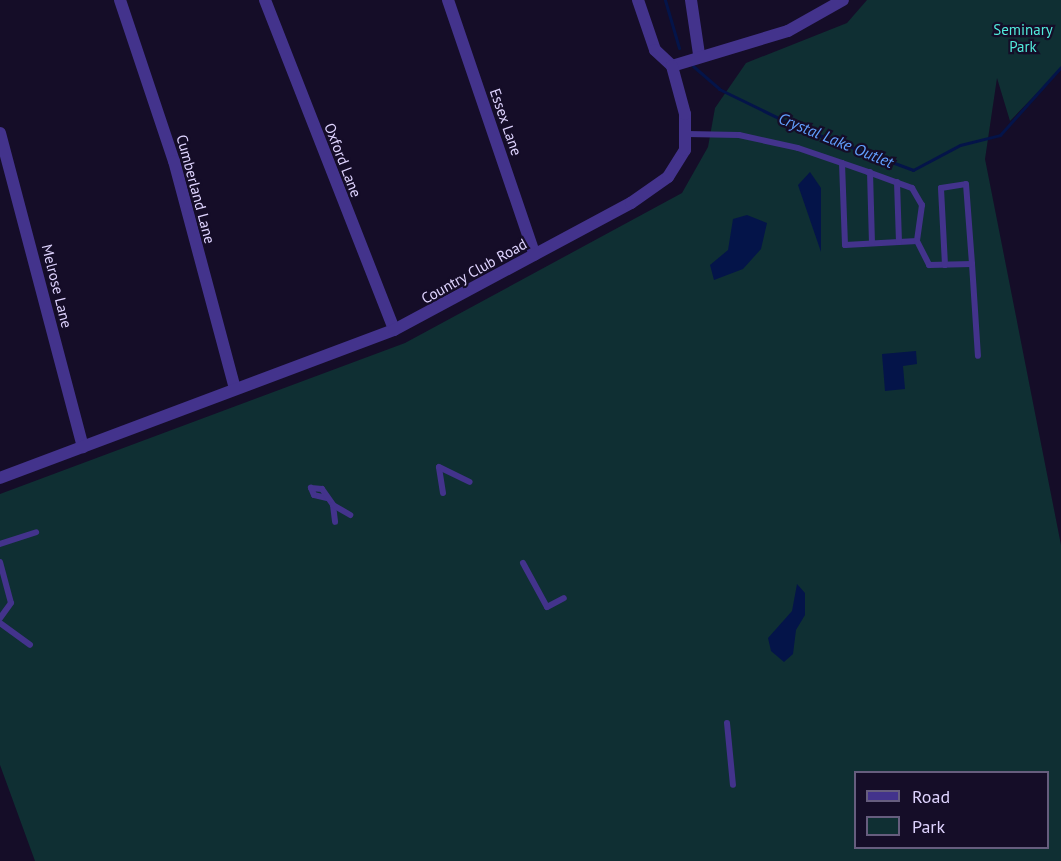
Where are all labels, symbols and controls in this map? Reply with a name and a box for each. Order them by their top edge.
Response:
park label: Seminary Park [993,20,1053,55]
street label: Essex Lane [486,86,526,158]
water label: Crystal Lake Outlet [776,108,896,172]
street label: Oxford Lane [321,120,365,200]
street label: Cumberland Lane [173,132,219,246]
street label: Country Club Road [418,234,530,308]
street label: Melrose Lane [38,242,76,330]
legend [854,771,1049,849]
text: Road [912,785,950,808]
text: Park [912,815,945,838]

